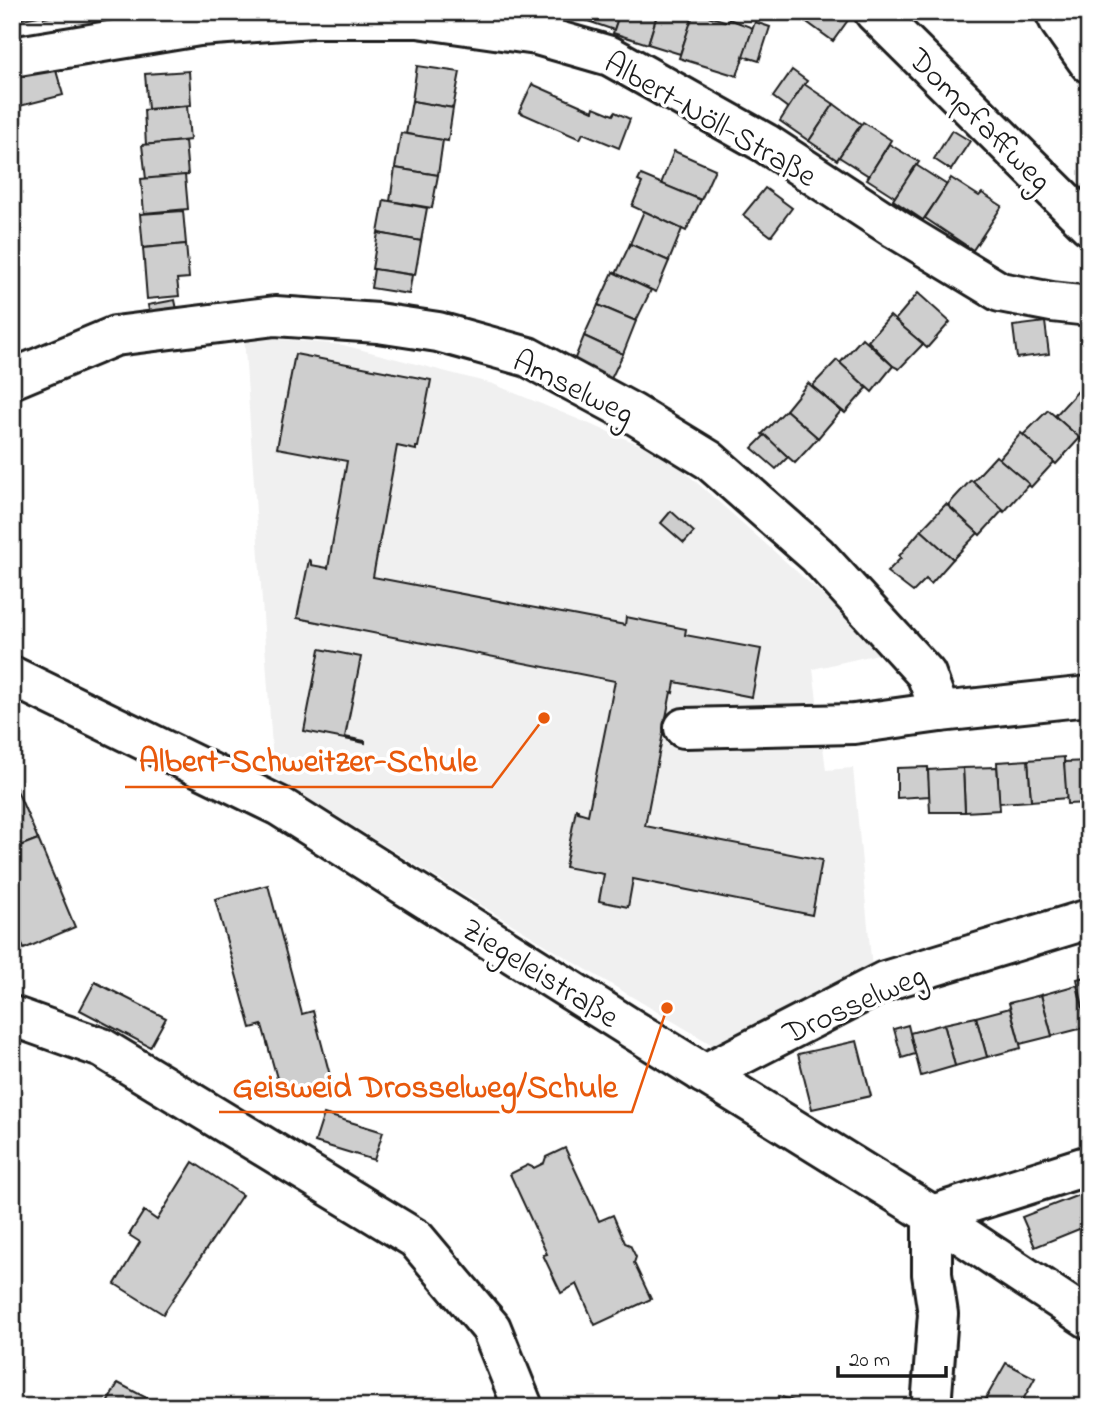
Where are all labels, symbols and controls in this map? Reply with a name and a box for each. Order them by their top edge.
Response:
street label: Dompfaffweg [895,38,1061,204]
street label: Albert-Nöll-Straße [594,41,825,201]
street label: Amselweg [504,339,641,439]
callout: Albert-Schweitzer-Schule [125,733,492,787]
text: Albert-Schweitzer-Schule [139,739,478,787]
street label: Ziegeleistraße [451,908,628,1042]
street label: Drosselweg [775,954,934,1059]
callout: Geisweid Drosselweg/Schule [219,1058,632,1112]
text: Geisweid Drosselweg/Schule [232,1065,619,1114]
scale bar [838,1335,947,1379]
text: 20 m [849,1346,890,1376]

